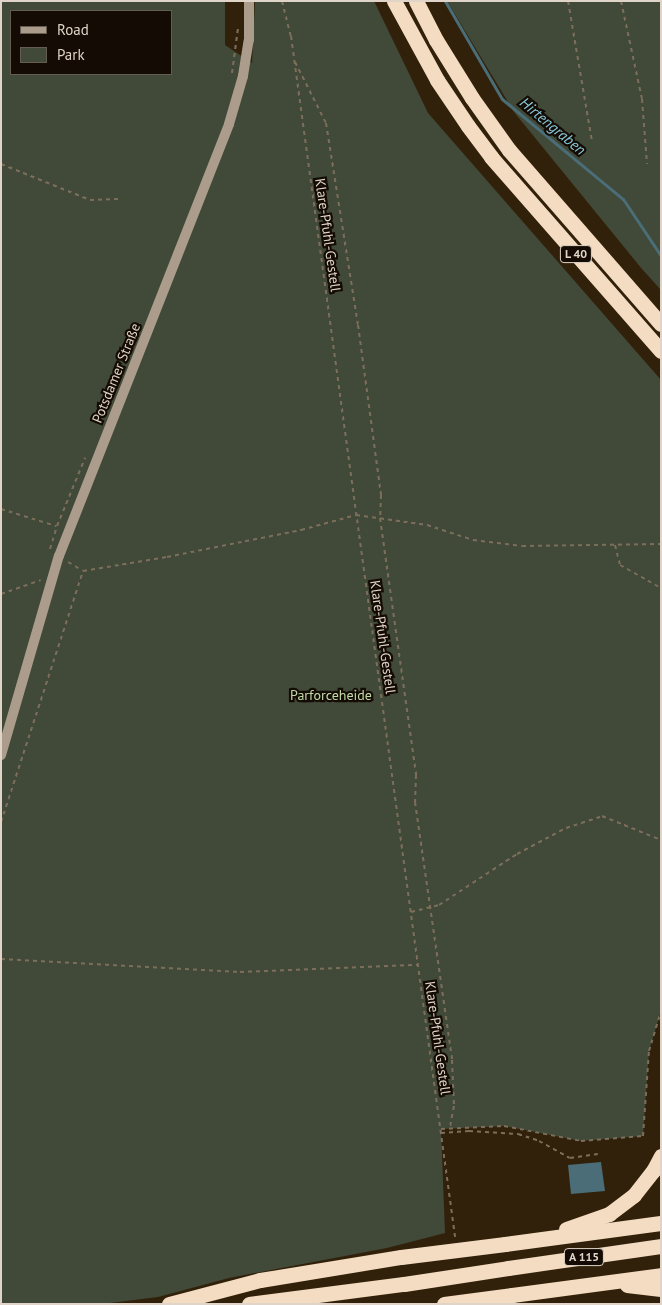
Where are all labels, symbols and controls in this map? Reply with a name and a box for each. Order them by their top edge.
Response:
legend [10,10,172,75]
text: Road [57,20,89,39]
text: Park [57,45,85,64]
water label: Hirtengraben [516,93,590,159]
street label: Klare-Pfuhl-Gestell [312,177,344,293]
road number: L 40 [558,244,594,264]
street label: Potsdamer Straße [88,321,144,425]
street label: Klare-Pfuhl-Gestell [367,579,399,695]
park label: Parforceheide [290,687,372,703]
street label: Klare-Pfuhl-Gestell [422,980,454,1096]
road number: A 115 [563,1248,605,1266]

